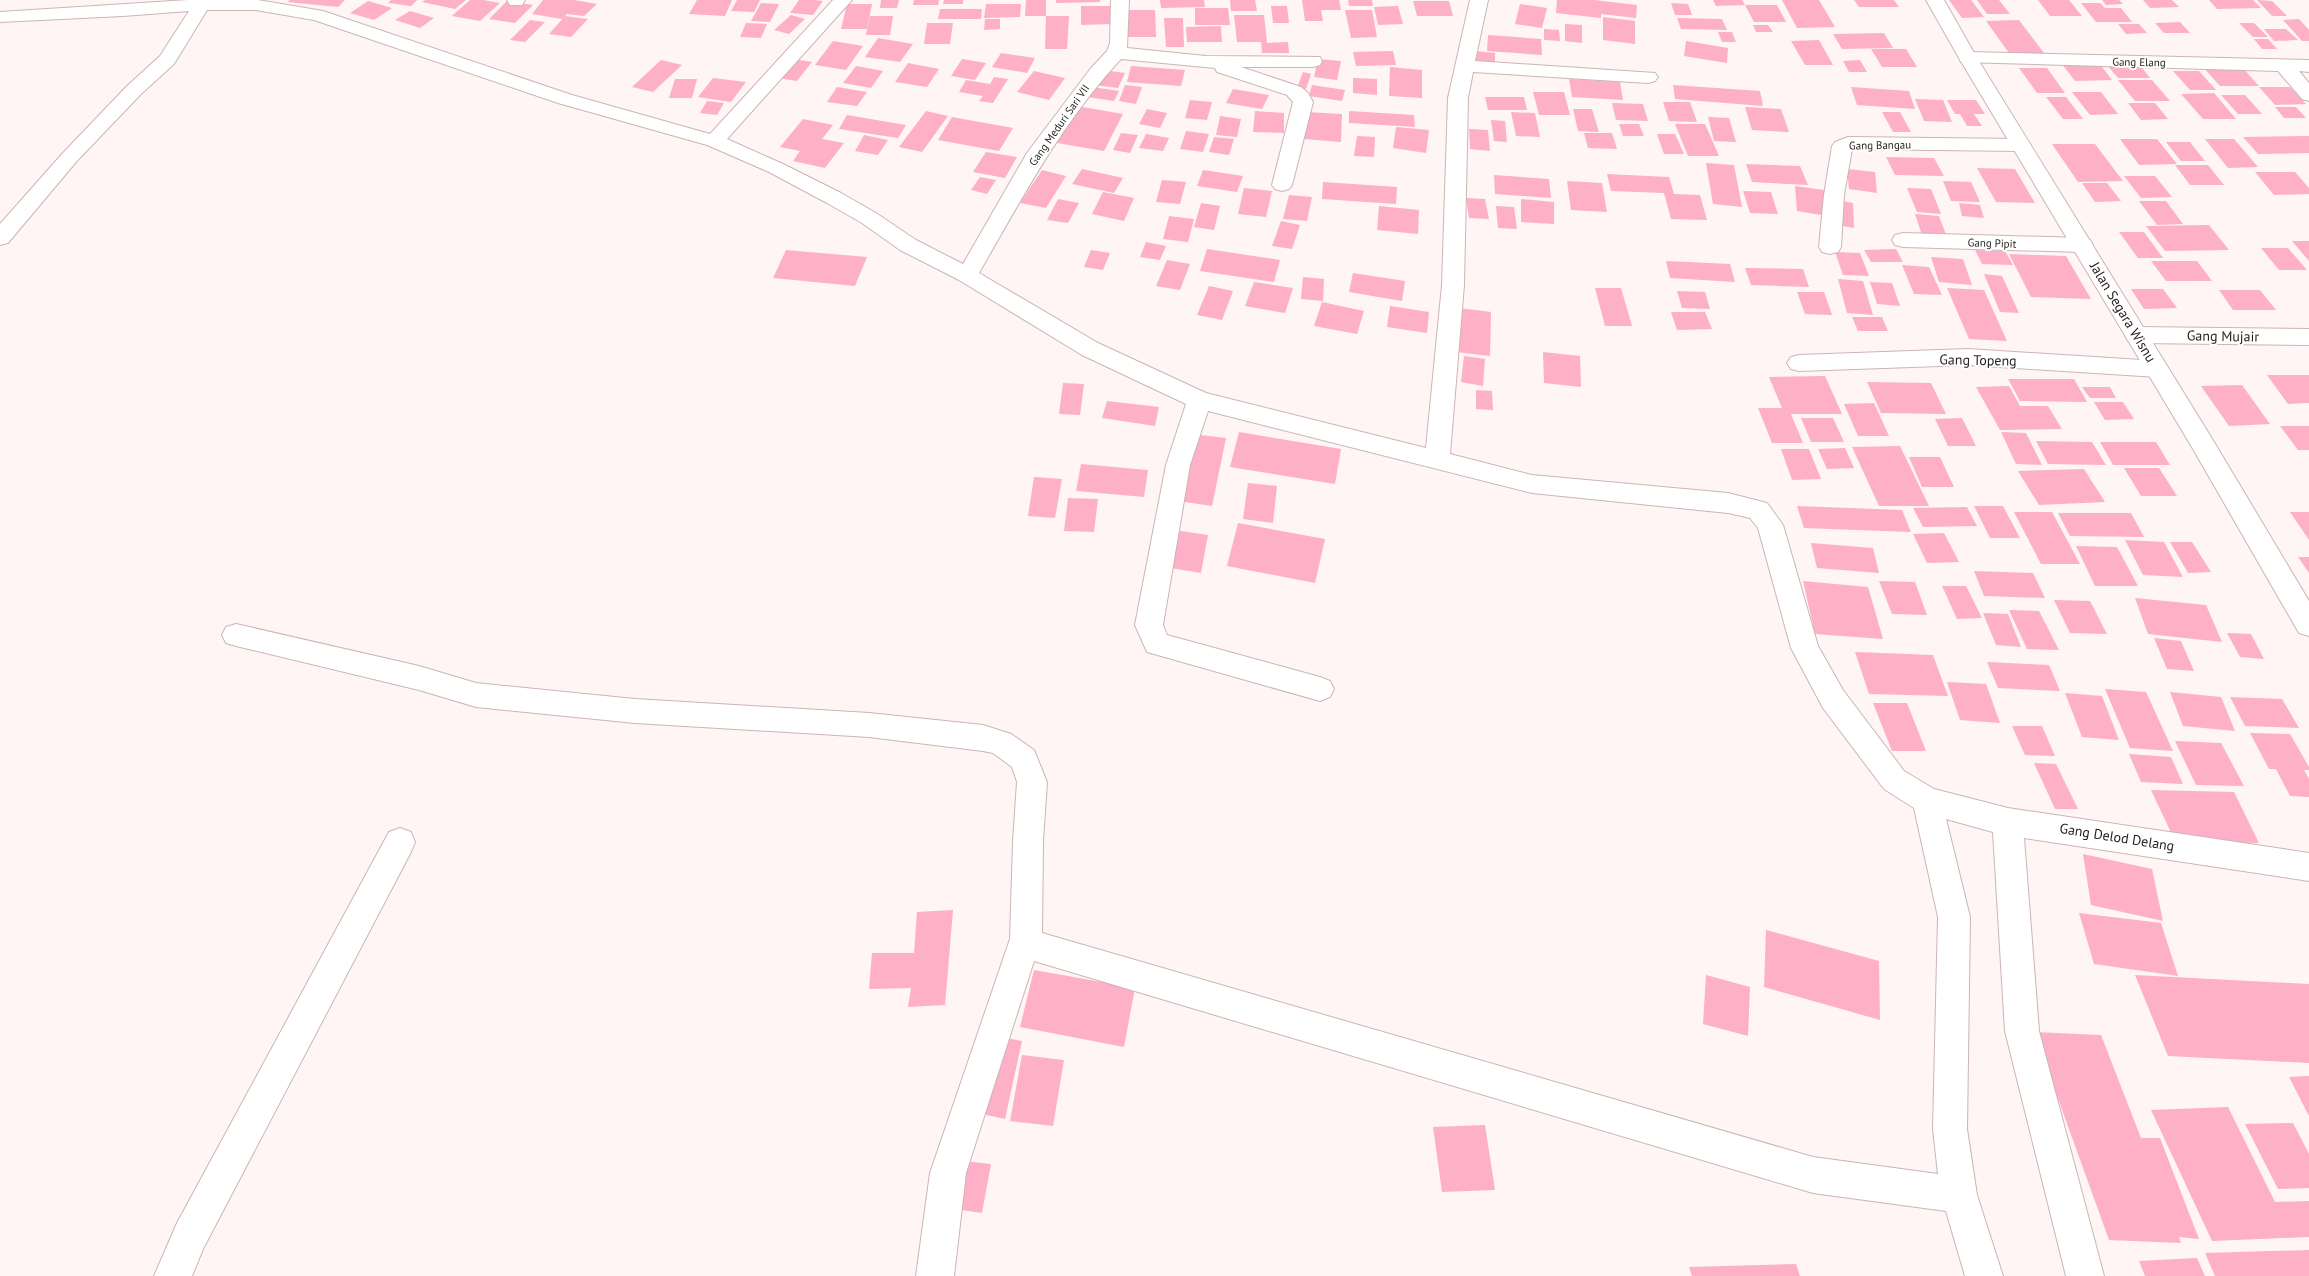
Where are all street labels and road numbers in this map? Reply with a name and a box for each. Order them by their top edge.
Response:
street label: Gang Elang [2112,55,2166,69]
street label: Gang Meduri Sari VII [1026,82,1092,168]
street label: Gang Bangau [1849,137,1911,153]
street label: Gang Pipit [1967,235,2017,251]
street label: Jalan Segara Wisnu [2085,258,2160,365]
street label: Gang Mujair [2187,326,2260,346]
street label: Gang Topeng [1939,350,2017,370]
street label: Gang Delod Delang [2058,819,2176,855]

